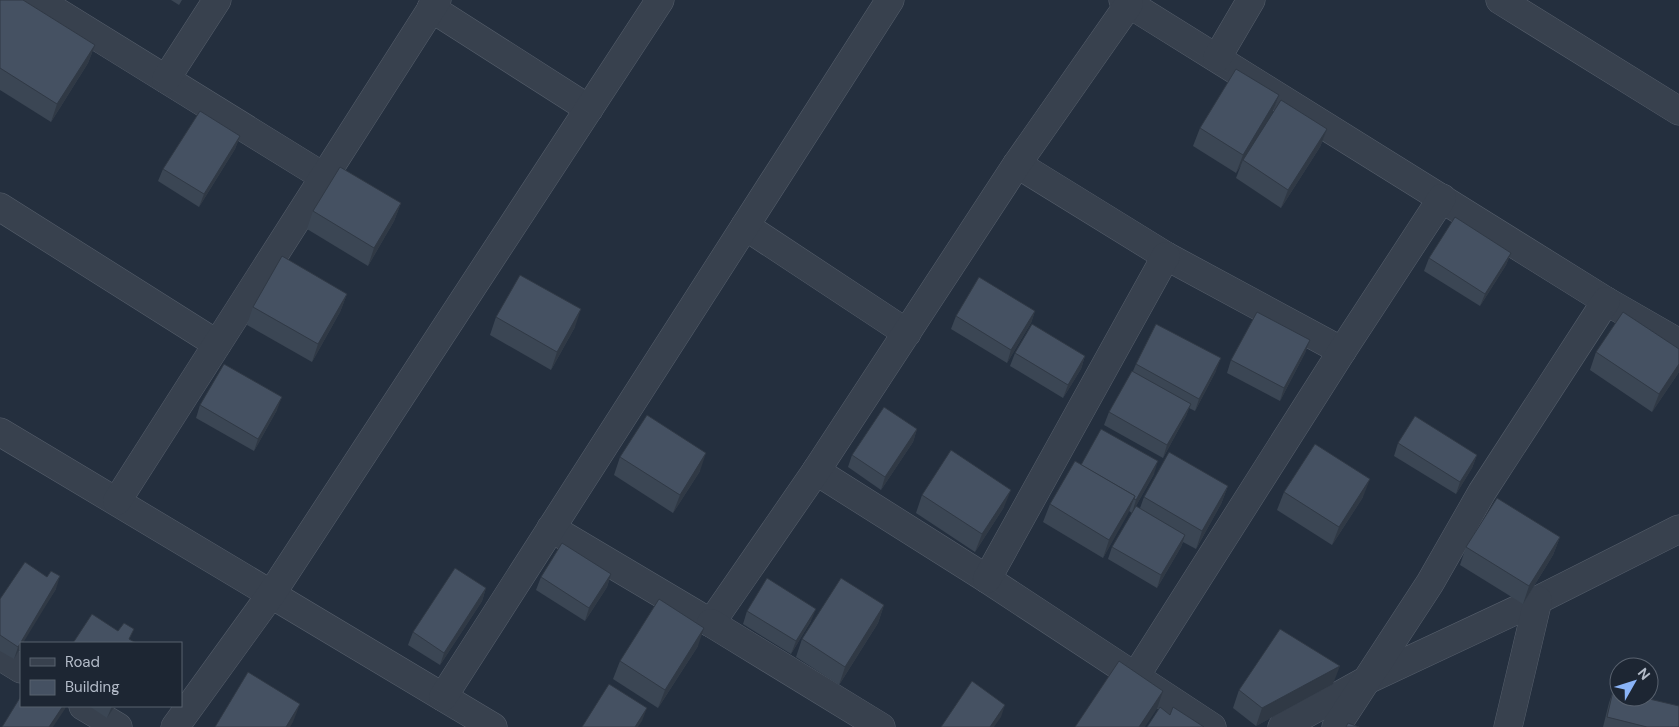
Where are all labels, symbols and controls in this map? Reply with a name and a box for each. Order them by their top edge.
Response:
legend [20,642,182,707]
text: Road [65,652,100,672]
north arrow [1609,657,1659,707]
text: N [1634,664,1654,683]
text: Building [65,677,120,697]

